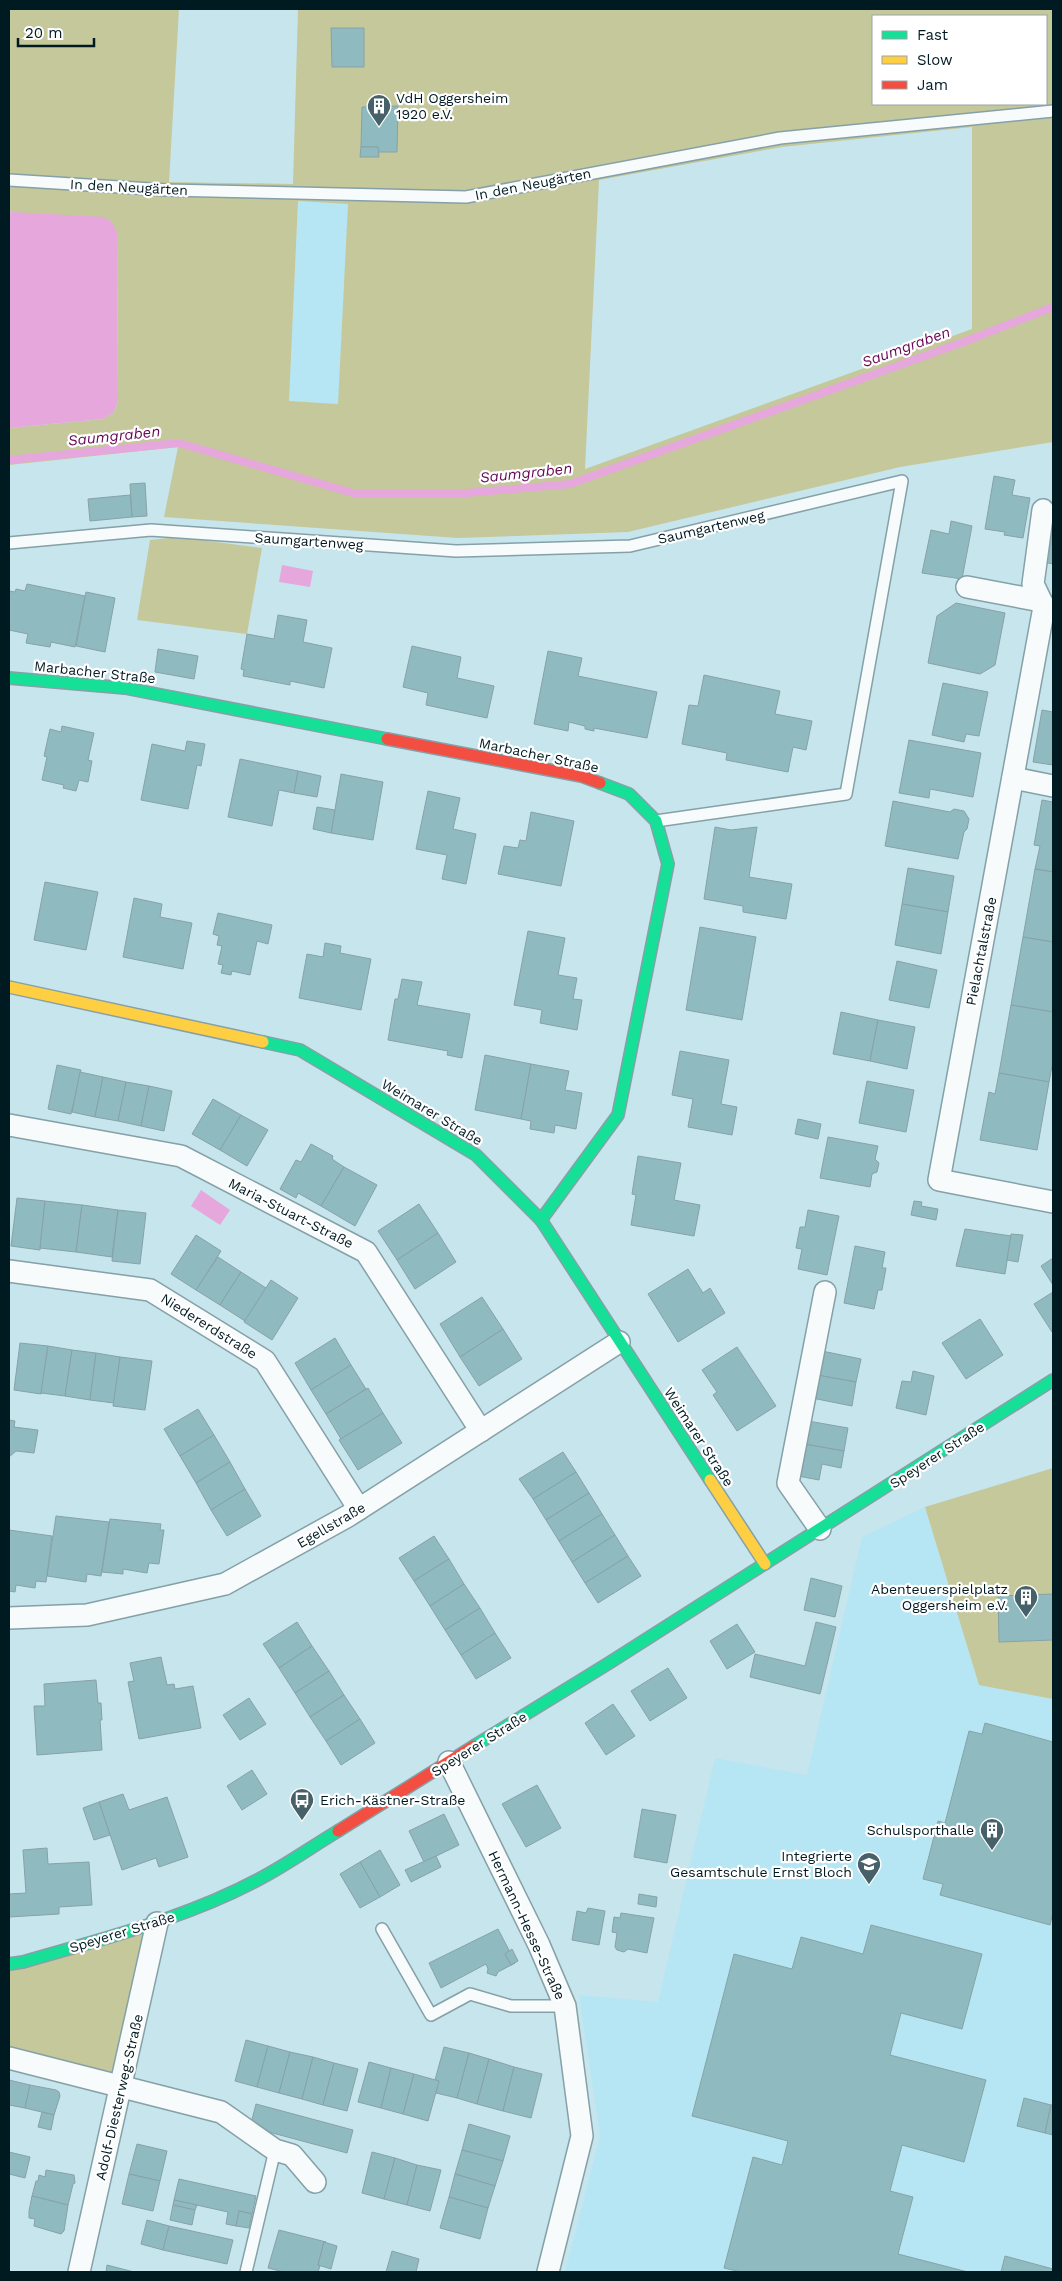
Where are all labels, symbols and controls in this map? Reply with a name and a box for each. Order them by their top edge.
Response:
scale bar [18,15,94,47]
legend [872,15,1047,105]
text: 20 m [25,24,63,42]
text: Fast [917,26,949,44]
text: Slow [917,51,953,69]
text: Jam [917,76,948,94]
place label: VdH Oggersheim 1920 e.V. [396,90,508,122]
building icon: VdH Oggersheim 1920 e.V. [366,93,392,127]
street label: In den Neugärten [474,165,592,203]
street label: In den Neugärten [70,176,188,198]
water label: Saumgraben [859,323,953,371]
water label: Saumgraben [67,422,161,450]
water label: Saumgraben [479,459,573,487]
street label: Saumgartenweg [656,507,766,547]
street label: Saumgartenweg [254,529,364,553]
street label: Marbacher Straße [34,658,156,686]
street label: Marbacher Straße [478,734,600,776]
street label: Pielachtalstraße [963,895,999,1007]
street label: Weimarer Straße [379,1076,485,1148]
street label: Maria-Stuart-Straße [226,1175,356,1251]
street label: Niedererdstraße [158,1290,260,1362]
street label: Weimarer Straße [661,1385,737,1489]
street label: Speyerer Straße [887,1418,987,1492]
street label: Egellstraße [294,1499,368,1551]
place label: Abenteuerspielplatz Oggersheim e.V. [871,1581,1008,1613]
building icon: Abenteuerspielplatz Oggersheim e.V. [1013,1584,1039,1618]
street label: Speyerer Straße [428,1708,530,1780]
bus stop icon: Erich-Kästner-Straße [289,1787,315,1821]
place label: Erich-Kästner-Straße [320,1792,465,1808]
building icon: Schulsporthalle [979,1817,1005,1851]
place label: Schulsporthalle [867,1822,974,1838]
street label: Hermann-Hesse-Straße [485,1848,569,2002]
place label: Integrierte Gesamtschule Ernst Bloch [670,1848,852,1880]
school or university icon: Integrierte Gesamtschule Ernst Bloch [856,1851,882,1885]
street label: Speyerer Straße [67,1908,177,1956]
street label: Adolf-Diesterweg-Straße [92,2012,146,2182]

